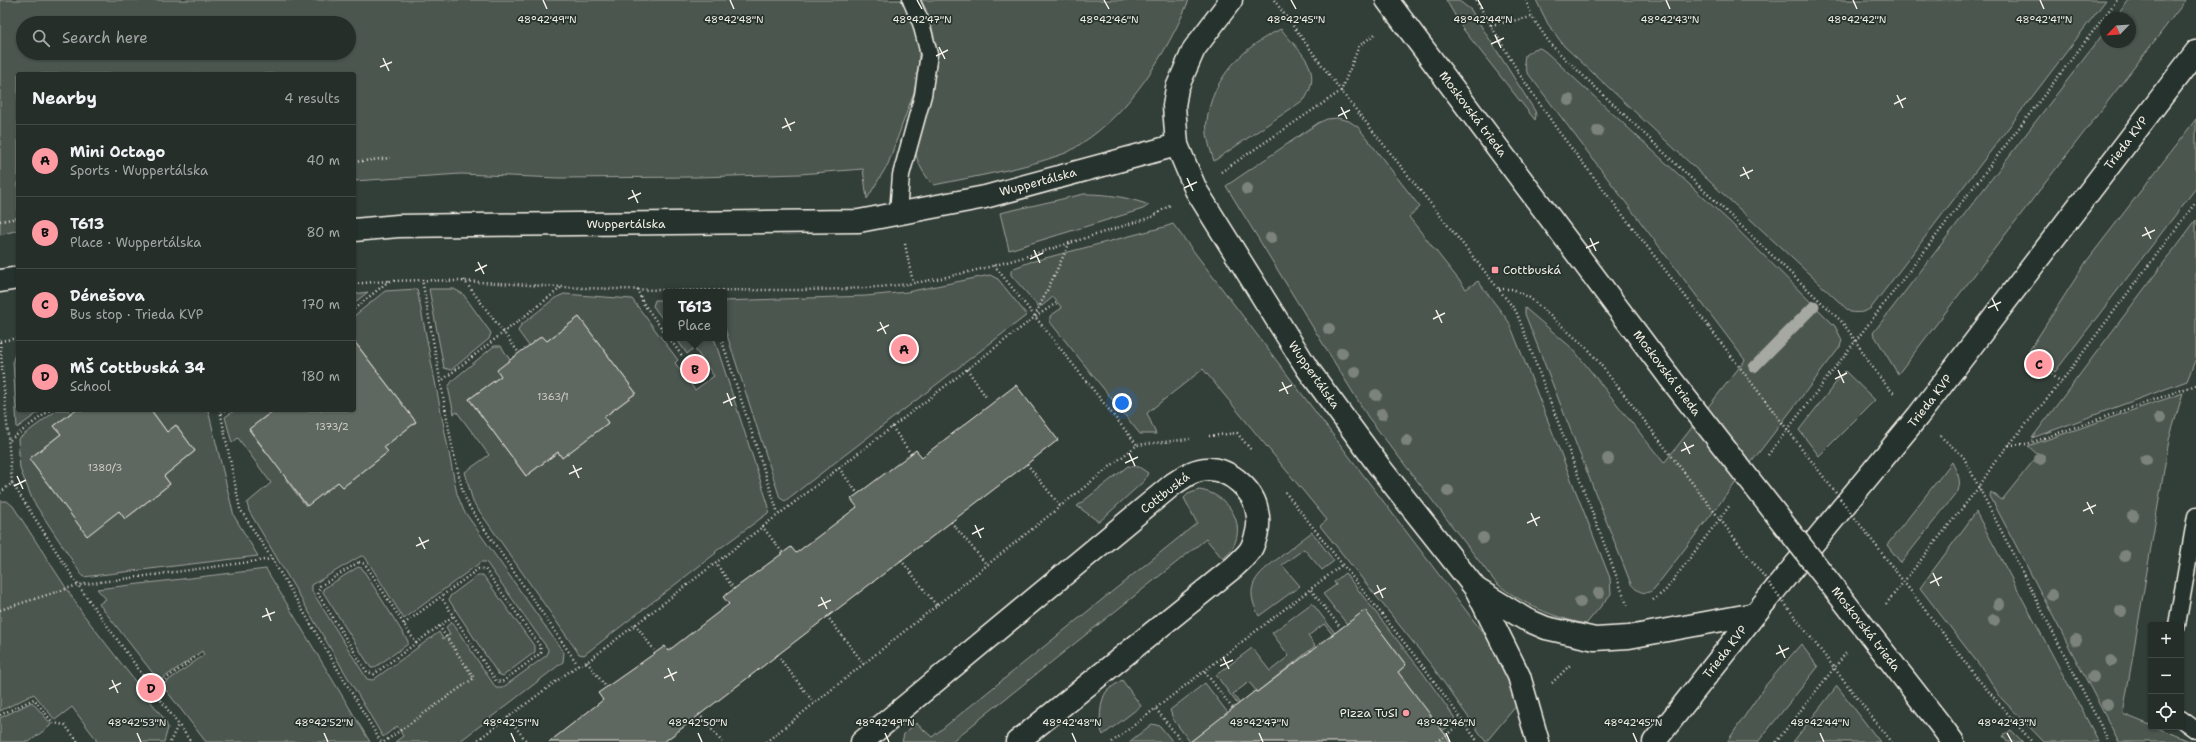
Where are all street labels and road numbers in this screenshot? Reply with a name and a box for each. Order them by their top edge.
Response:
street label: Moskovská trieda [1436,68,1511,160]
street label: Trieda KVP [2101,113,2151,173]
street label: Wuppertálska [998,164,1079,200]
street label: Wuppertálska [586,216,666,232]
street label: Moskovská trieda [1630,327,1705,419]
street label: Wuppertálska [1285,338,1344,412]
street label: Trieda KVP [1904,371,1956,431]
street label: Cottbuská [1137,468,1193,517]
street label: Moskovská trieda [1828,583,1904,675]
street label: Trieda KVP [1699,622,1751,682]

